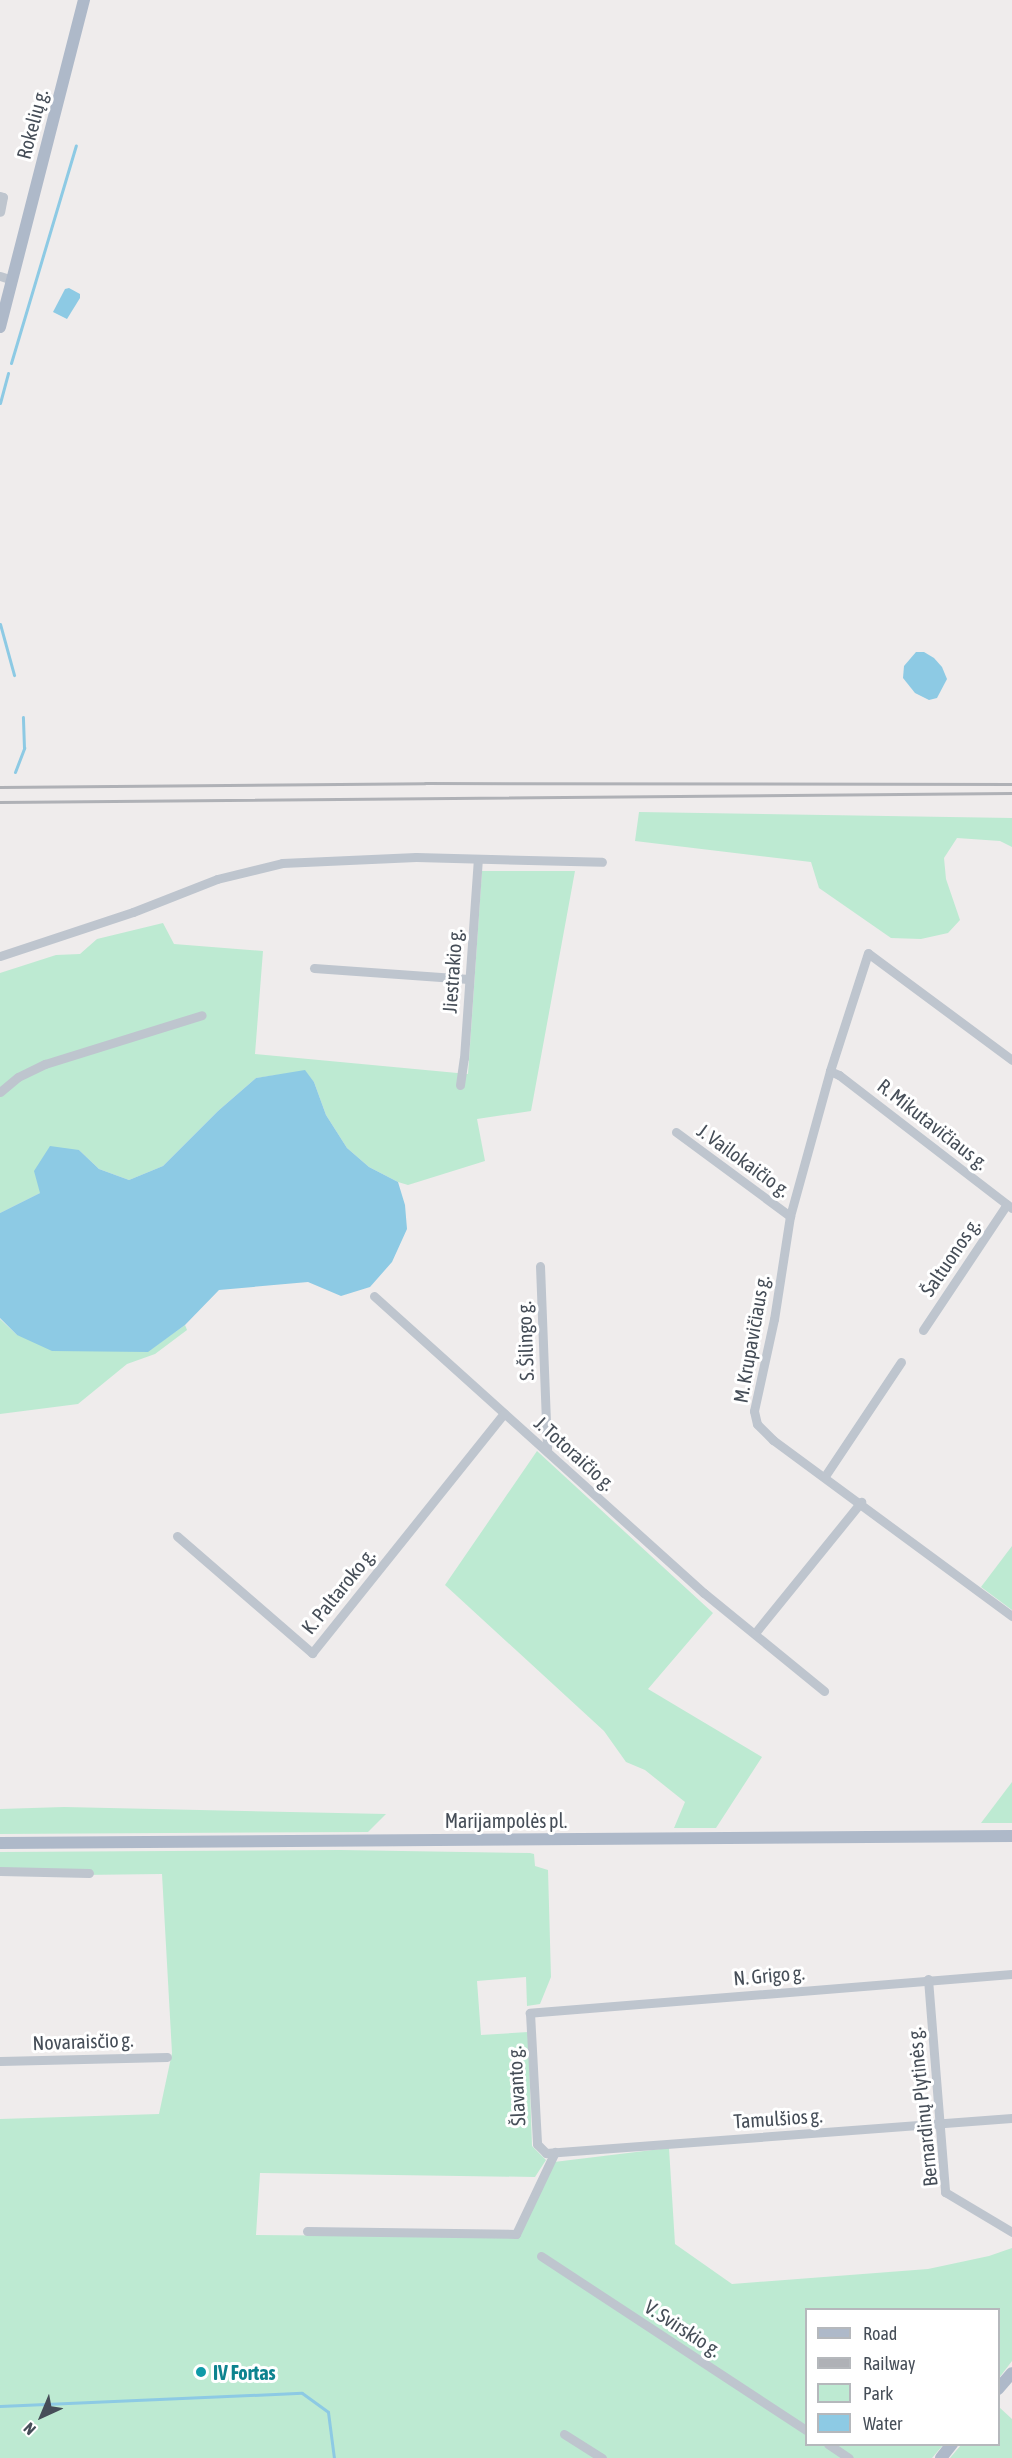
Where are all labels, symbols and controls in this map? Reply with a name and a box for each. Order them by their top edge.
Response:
street label: Rokelių g. [11,86,53,162]
street label: Jiestrakio g. [437,928,467,1014]
street label: R. Mikutavičiaus g. [873,1073,993,1175]
street label: J. Vailokaičio g. [693,1118,795,1202]
street label: Šaltuonos g. [915,1213,985,1301]
street label: M. Krupavičiaus g. [728,1273,774,1405]
street label: S. Šilingo g. [512,1301,538,1381]
street label: J. Totoraičio g. [530,1411,620,1495]
street label: K. Paltaroko g. [296,1543,380,1639]
street label: Marijampolės pl. [445,1808,567,1832]
street label: N. Grigo g. [732,1960,806,1990]
street label: Bernardinų Plytinės g. [902,2026,942,2188]
street label: Novaraisčio g. [32,2027,134,2055]
street label: Šlavanto g. [502,2045,530,2127]
street label: Tamulšios g. [733,2103,823,2133]
street label: V. Svirskio g. [640,2294,726,2362]
legend [805,2308,1000,2446]
text: Road [863,2323,897,2344]
text: Railway [863,2353,915,2374]
place label: IV Fortas [213,2360,276,2384]
marker: IV Fortas [194,2365,208,2379]
text: Park [863,2383,893,2404]
north arrow [12,2386,72,2446]
text: Water [863,2413,902,2434]
text: N [20,2419,39,2439]

